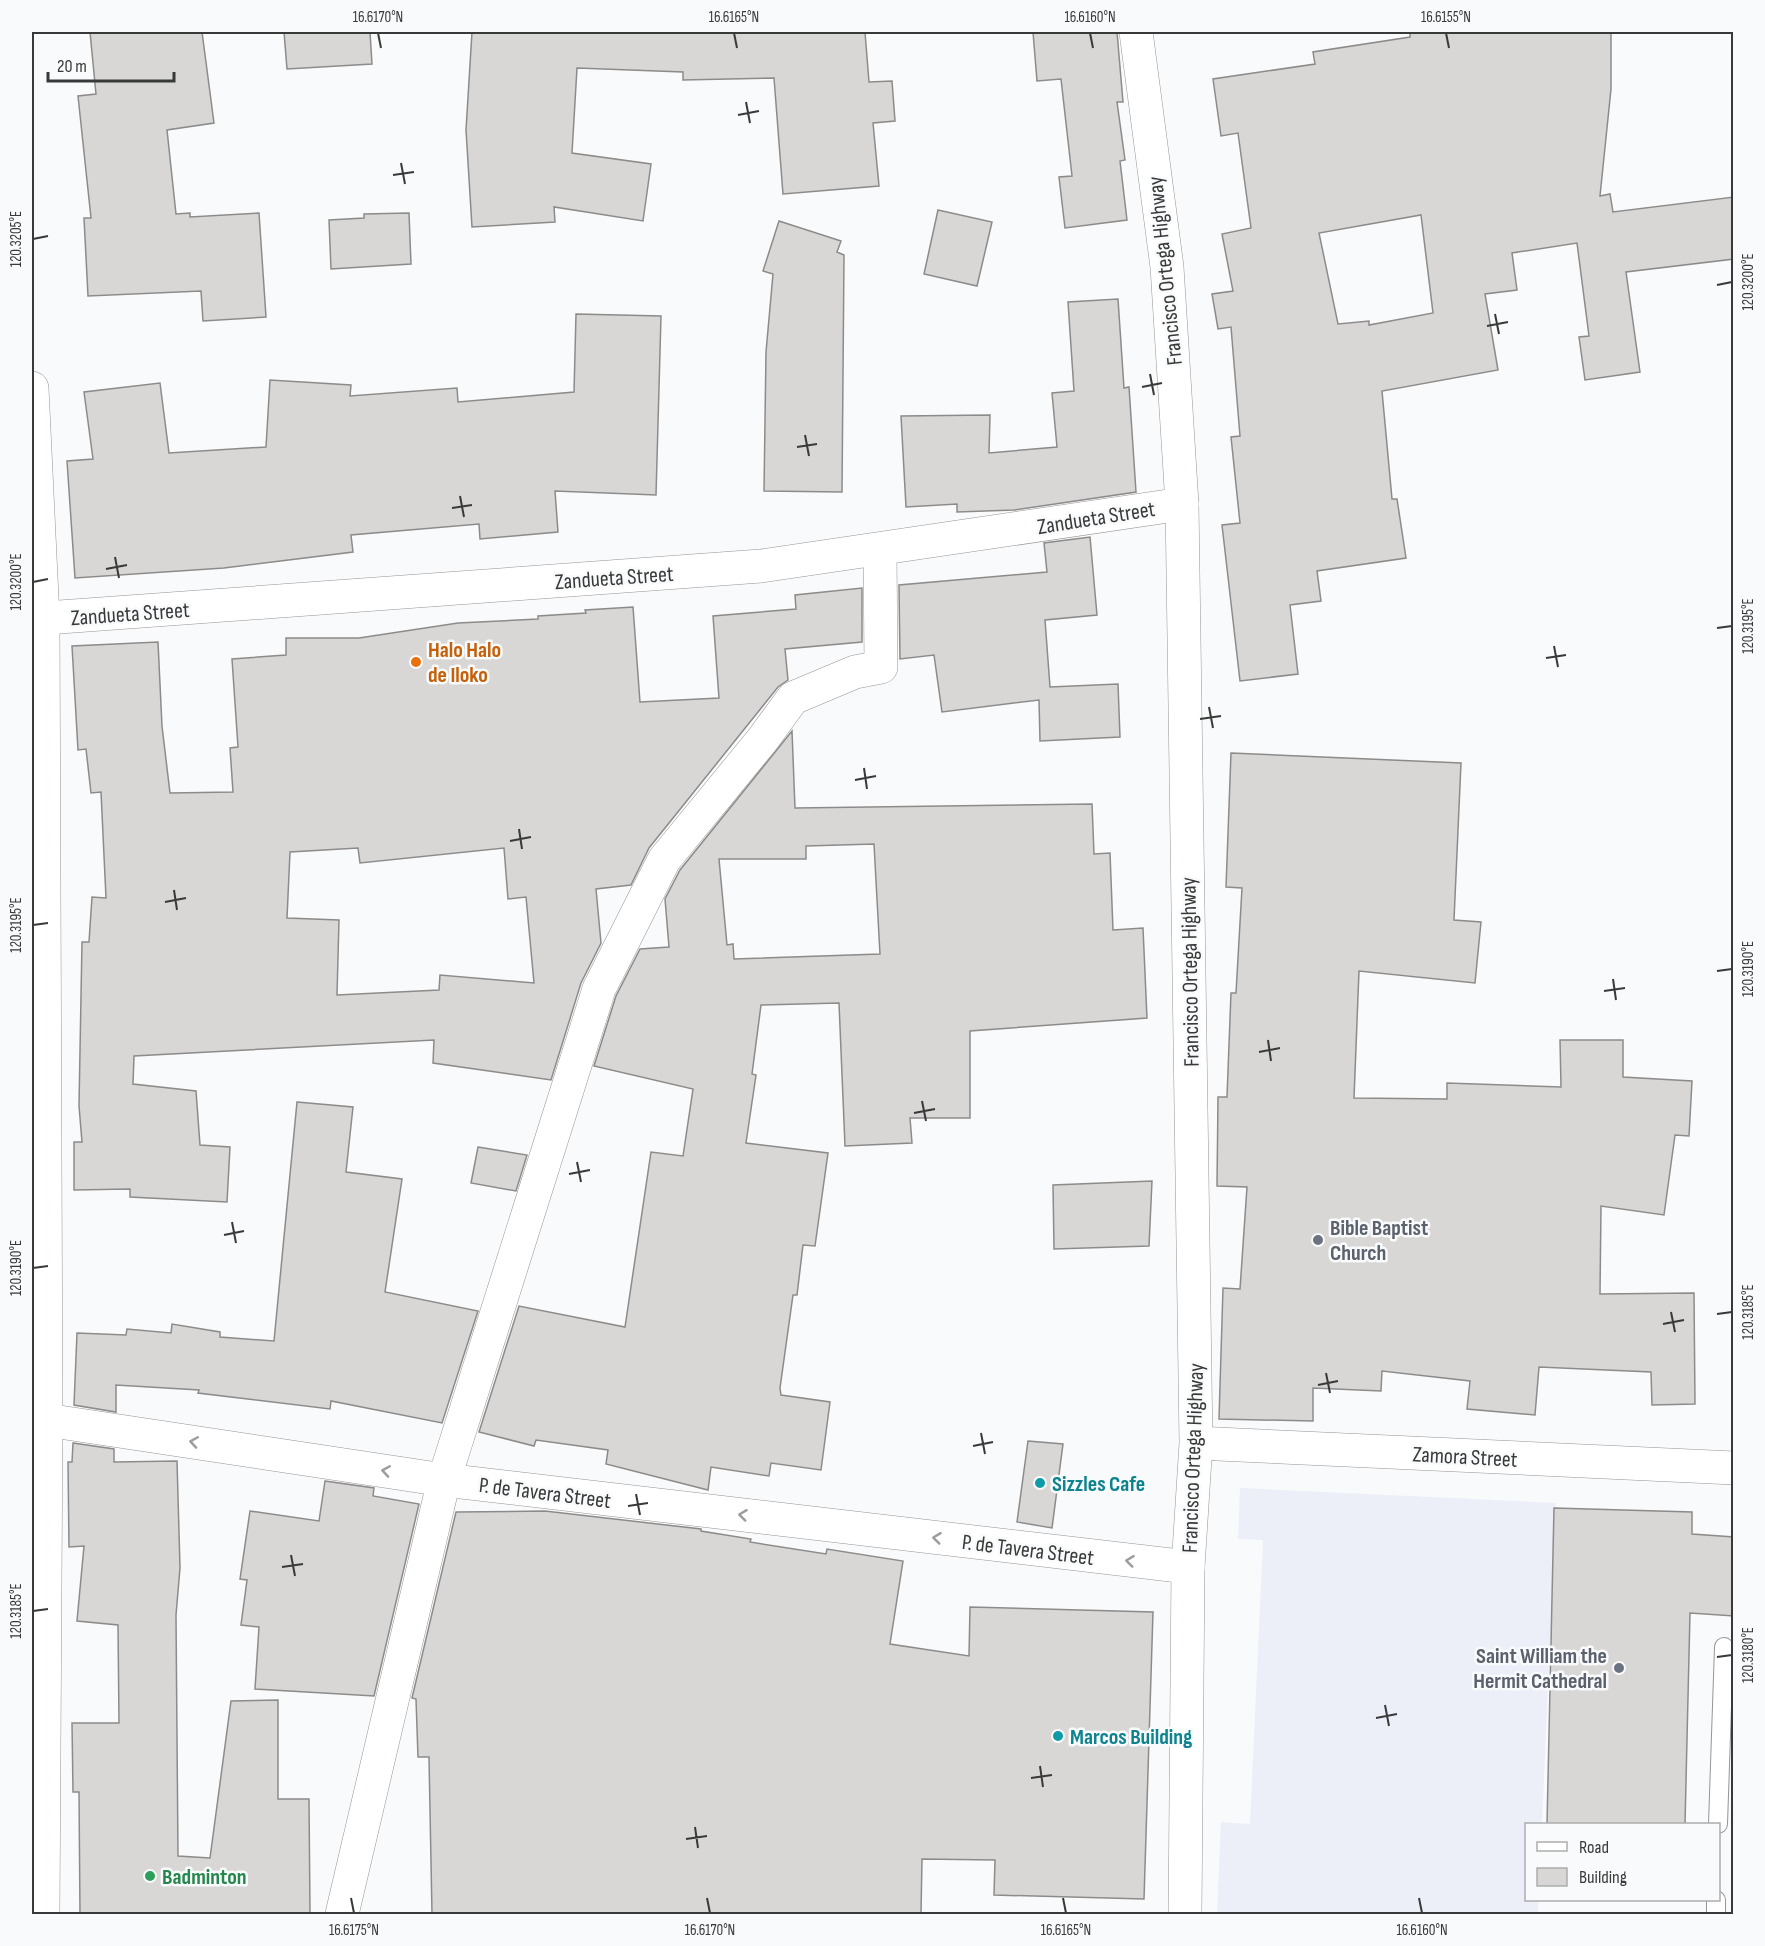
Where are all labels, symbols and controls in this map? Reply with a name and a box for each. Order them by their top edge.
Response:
text: 16.6170°N [353,8,403,27]
text: 16.6165°N [709,8,759,27]
text: 16.6160°N [1064,8,1116,27]
text: 16.6155°N [1421,8,1471,27]
scale bar [48,45,174,83]
text: 20 m [57,56,87,77]
street label: Francisco Ortega Highway [1142,175,1189,367]
text: 120.3205°E [7,211,26,267]
text: 120.3200°E [1739,253,1758,311]
street label: Zandueta Street [1035,496,1157,541]
text: 120.3200°E [7,553,26,611]
street label: Zandueta Street [554,561,675,596]
street label: Zandueta Street [70,597,191,632]
text: 120.3195°E [1739,598,1758,654]
place label: Halo Halo de Iloko [428,637,501,689]
marker: Halo Halo de Iloko [409,655,423,669]
street label: Francisco Ortega Highway [1175,876,1206,1067]
text: 120.3195°E [7,897,26,953]
text: 120.3190°E [1739,941,1758,997]
place label: Bible Baptist Church [1330,1215,1428,1267]
marker: Bible Baptist Church [1311,1233,1325,1247]
text: 120.3190°E [7,1240,26,1296]
text: 120.3185°E [1739,1284,1758,1340]
street label: Francisco Ortega Highway [1177,1362,1210,1553]
one-way arrow [189,1436,198,1448]
street label: Zamora Street [1412,1441,1518,1474]
one-way arrow [382,1465,392,1478]
place label: Sizzles Cafe [1052,1471,1145,1498]
street label: P. de Tavera Street [477,1472,613,1515]
marker: Sizzles Cafe [1033,1476,1047,1490]
one-way arrow [738,1509,748,1522]
street label: P. de Tavera Street [960,1529,1096,1572]
one-way arrow [932,1532,941,1545]
one-way arrow [1126,1555,1135,1567]
text: 120.3185°E [7,1583,26,1639]
text: 120.3180°E [1739,1627,1758,1683]
place label: Saint William the Hermit Cathedral [1473,1643,1607,1695]
marker: Saint William the Hermit Cathedral [1612,1661,1626,1675]
place label: Marcos Building [1070,1724,1192,1751]
marker: Marcos Building [1051,1729,1065,1743]
legend [1525,1823,1720,1901]
text: Road [1579,1837,1609,1858]
place label: Badminton [162,1864,247,1891]
text: Building [1579,1867,1627,1888]
marker: Badminton [143,1869,157,1883]
text: 16.6175°N [329,1921,379,1940]
text: 16.6170°N [685,1921,735,1940]
text: 16.6165°N [1041,1921,1091,1940]
text: 16.6160°N [1396,1921,1448,1940]

